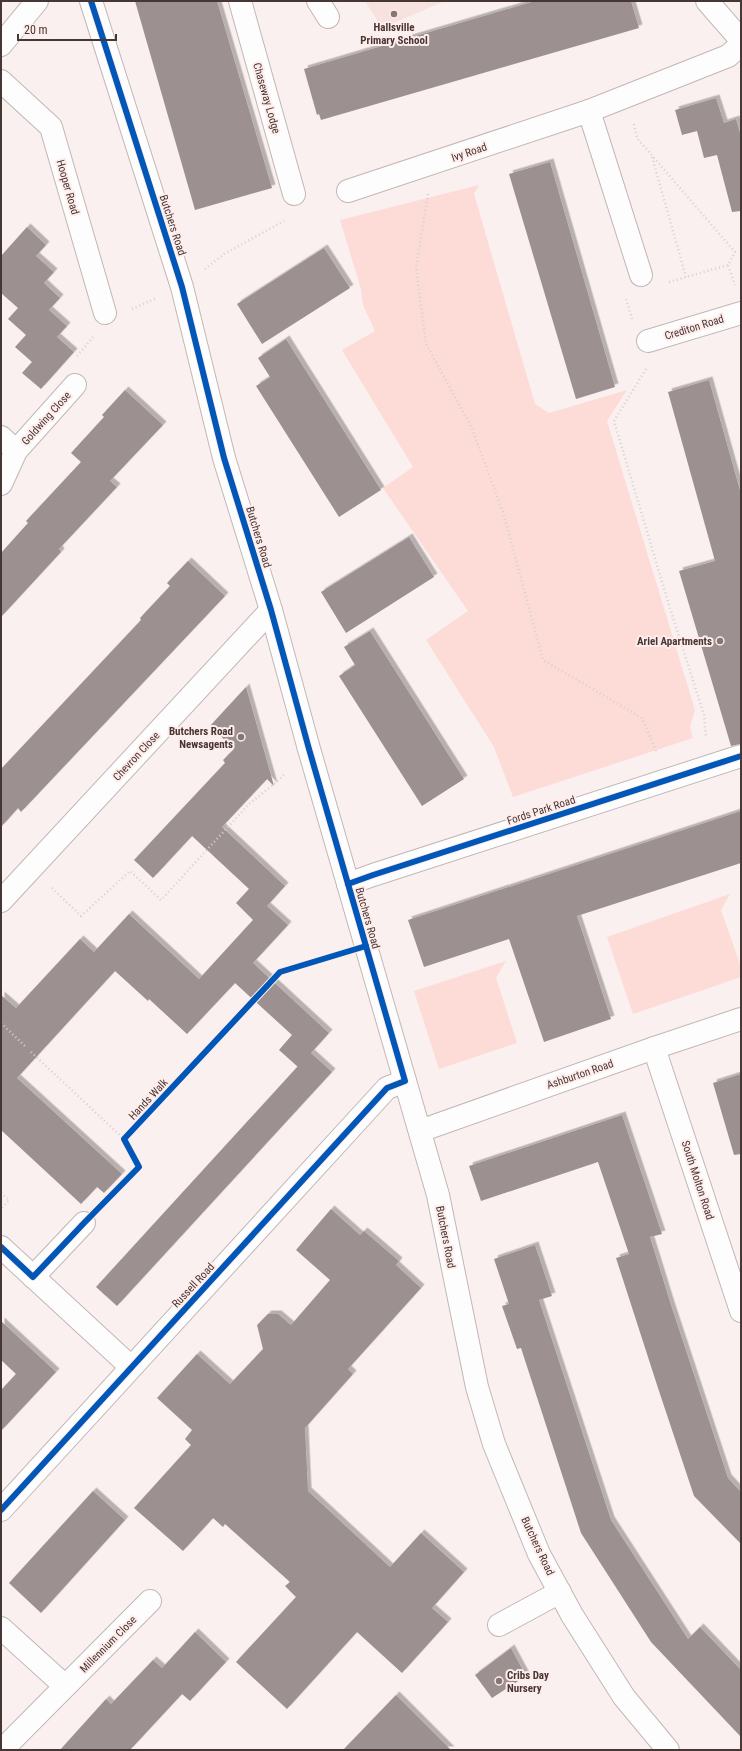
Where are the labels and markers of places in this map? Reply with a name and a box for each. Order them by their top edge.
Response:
marker: Hallsville Primary School [389,9,399,19]
place label: Hallsville Primary School [360,21,428,47]
place label: Ariel Apartments [637,635,712,648]
marker: Ariel Apartments [715,636,725,646]
place label: Butchers Road Newsagents [169,725,233,751]
marker: Butchers Road Newsagents [236,732,246,742]
place label: Cribs Day Nursery [507,1669,549,1695]
marker: Cribs Day Nursery [494,1676,504,1686]

